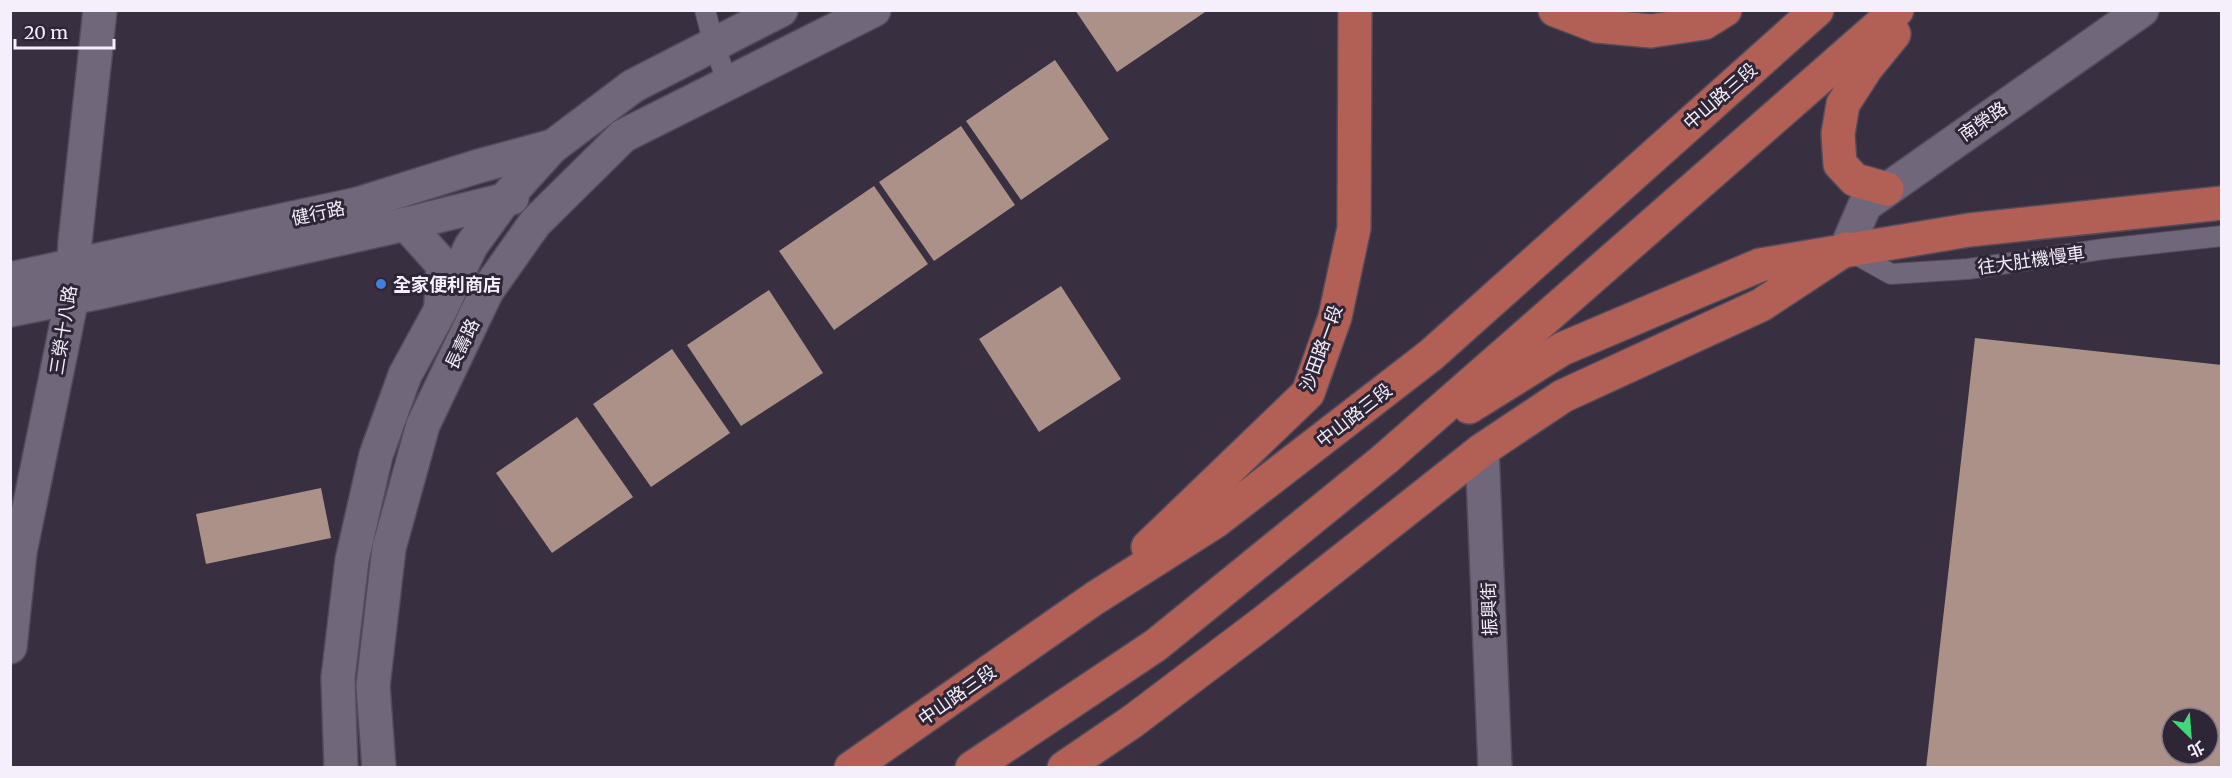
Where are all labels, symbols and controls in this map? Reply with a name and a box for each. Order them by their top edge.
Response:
scale bar [15,12,114,50]
text: 20 m [24,21,68,44]
street label: 中山路三段 [1678,58,1762,134]
street label: 南榮路 [1954,96,2012,146]
street label: 健行路 [289,196,347,230]
street label: 往大肚機慢車 [1976,241,2086,279]
place label: 全家便利商店 [393,273,501,296]
marker: 全家便利商店 [374,277,388,291]
street label: 三榮十八路 [45,284,81,376]
street label: 沙田路一段 [1295,302,1347,394]
street label: 長壽路 [440,315,484,373]
street label: 中山路三段 [1311,378,1397,452]
street label: 振興街 [1477,582,1501,636]
street label: 中山路三段 [914,660,1000,730]
north arrow [2160,706,2220,766]
text: 北 [2185,737,2208,762]

